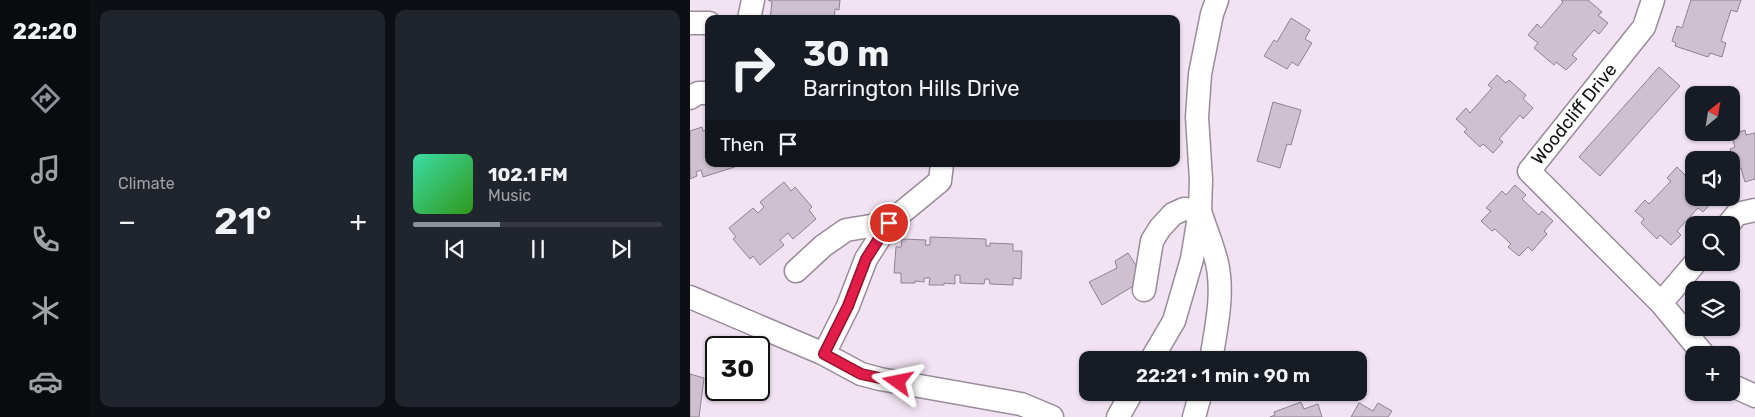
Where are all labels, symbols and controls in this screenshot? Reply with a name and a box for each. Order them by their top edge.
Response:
text: 22:20 [13,18,77,45]
text: 30 m [803,33,889,75]
icon: right [720,35,785,100]
street label: Woodcliff Drive [1526,59,1622,169]
text: Barrington Hills Drive [803,75,1020,102]
icon: directions [28,81,63,116]
north arrow [1685,86,1740,141]
map controls [1685,86,1740,401]
icon: arrive [774,130,802,158]
text: Then [720,133,764,156]
button: sound [1685,151,1740,206]
icon: music [28,152,63,187]
text: 102.1 FM [488,163,568,186]
text: Climate [118,174,175,193]
text: Music [488,186,531,205]
text: 21° [214,198,272,244]
pin [868,202,910,244]
text: − [118,205,136,238]
text: + [350,205,367,238]
icon: arrive [875,209,903,237]
button: search [1685,216,1740,271]
icon: phone [28,222,63,257]
icon: previous [441,235,469,263]
icon: pause [524,235,552,263]
icon: next [607,235,635,263]
button: layers [1685,281,1740,336]
icon: climate [28,293,63,328]
speed limit sign: 30 [705,336,770,401]
button: + [1685,346,1740,401]
position arrow [871,355,923,407]
icon: car [28,364,63,399]
text: 22:21 · 1 min · 90 m [1136,364,1310,387]

